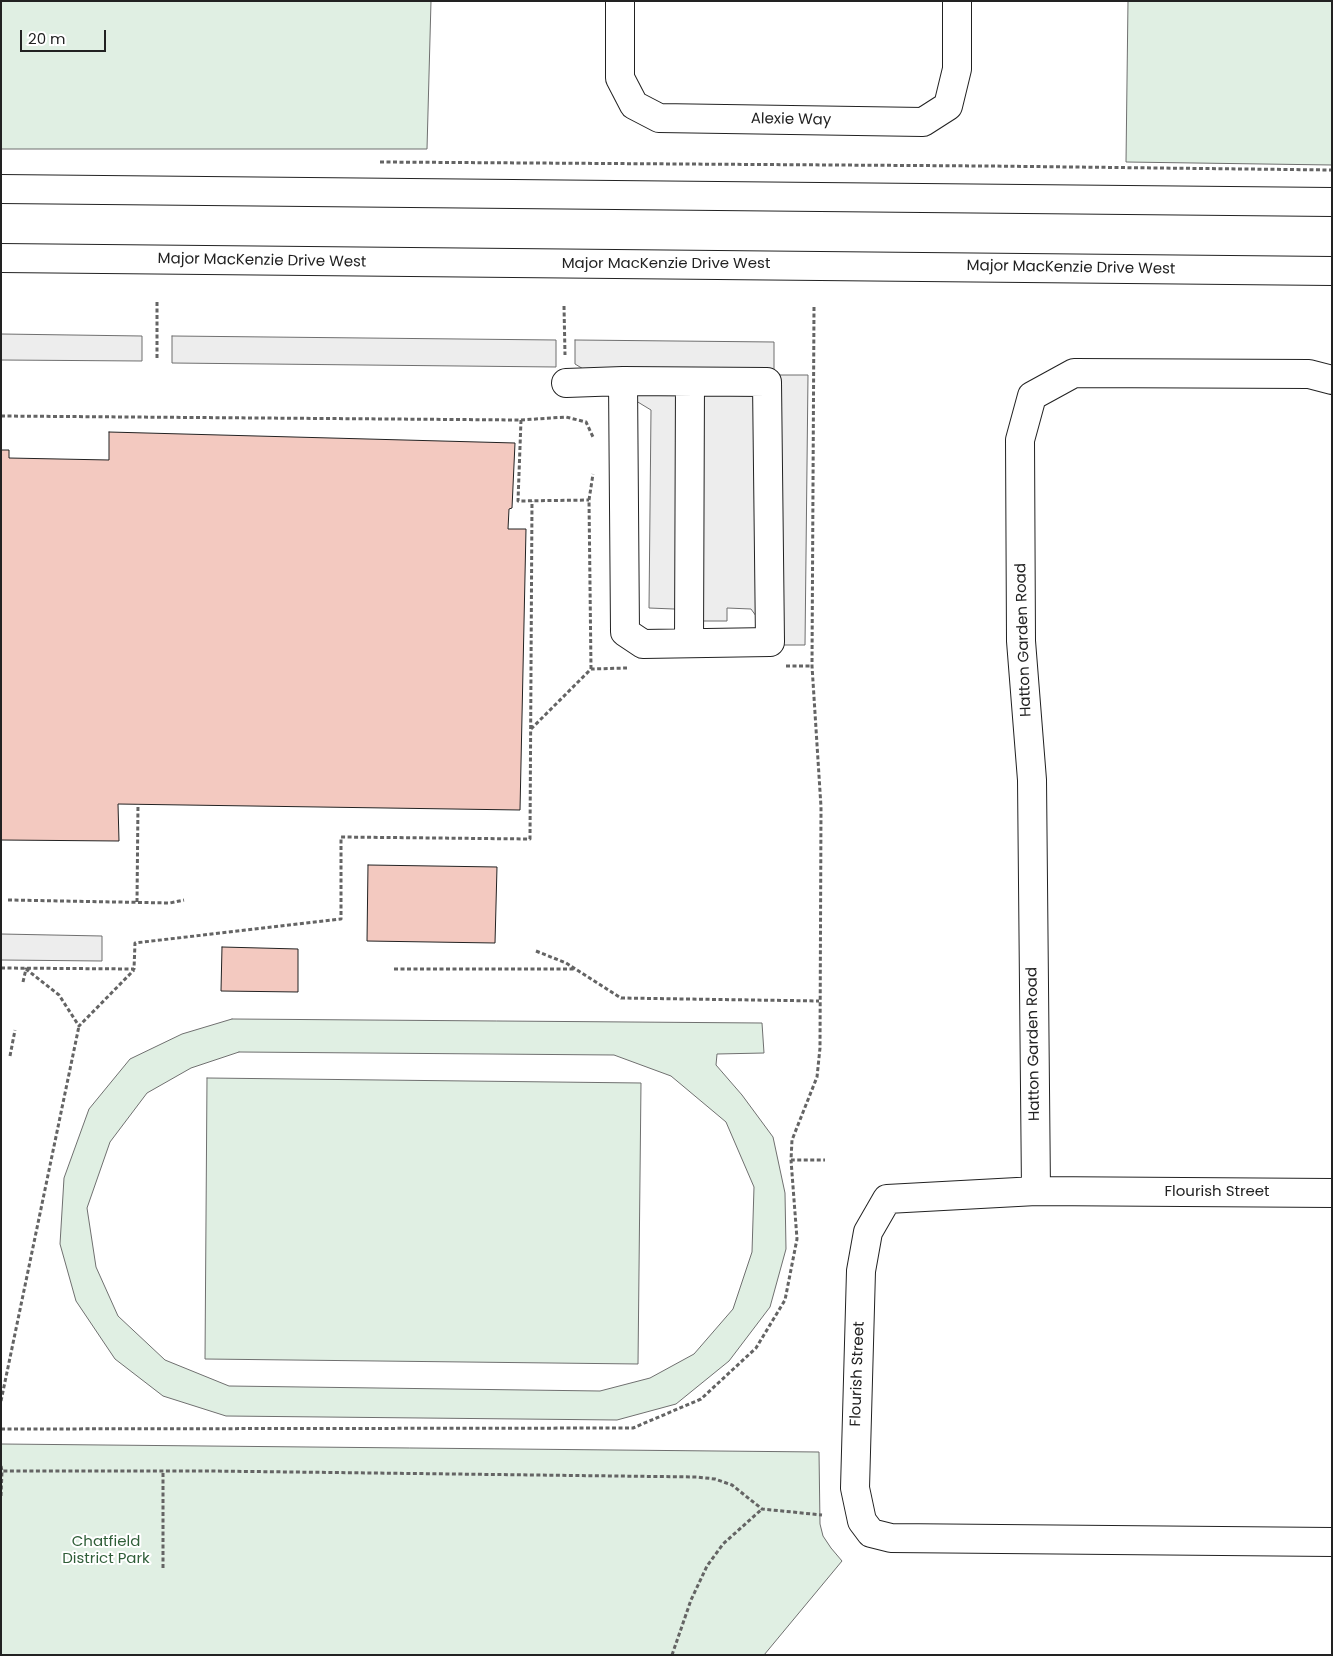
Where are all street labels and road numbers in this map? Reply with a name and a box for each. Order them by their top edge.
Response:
street label: Alexie Way [751,110,831,130]
street label: Major MacKenzie Drive West [158,250,366,272]
street label: Major MacKenzie Drive West [562,255,770,273]
street label: Major MacKenzie Drive West [967,257,1175,279]
street label: Hatton Garden Road [1012,563,1036,717]
street label: Hatton Garden Road [1024,967,1044,1121]
street label: Flourish Street [1164,1183,1270,1201]
street label: Flourish Street [847,1321,869,1427]

